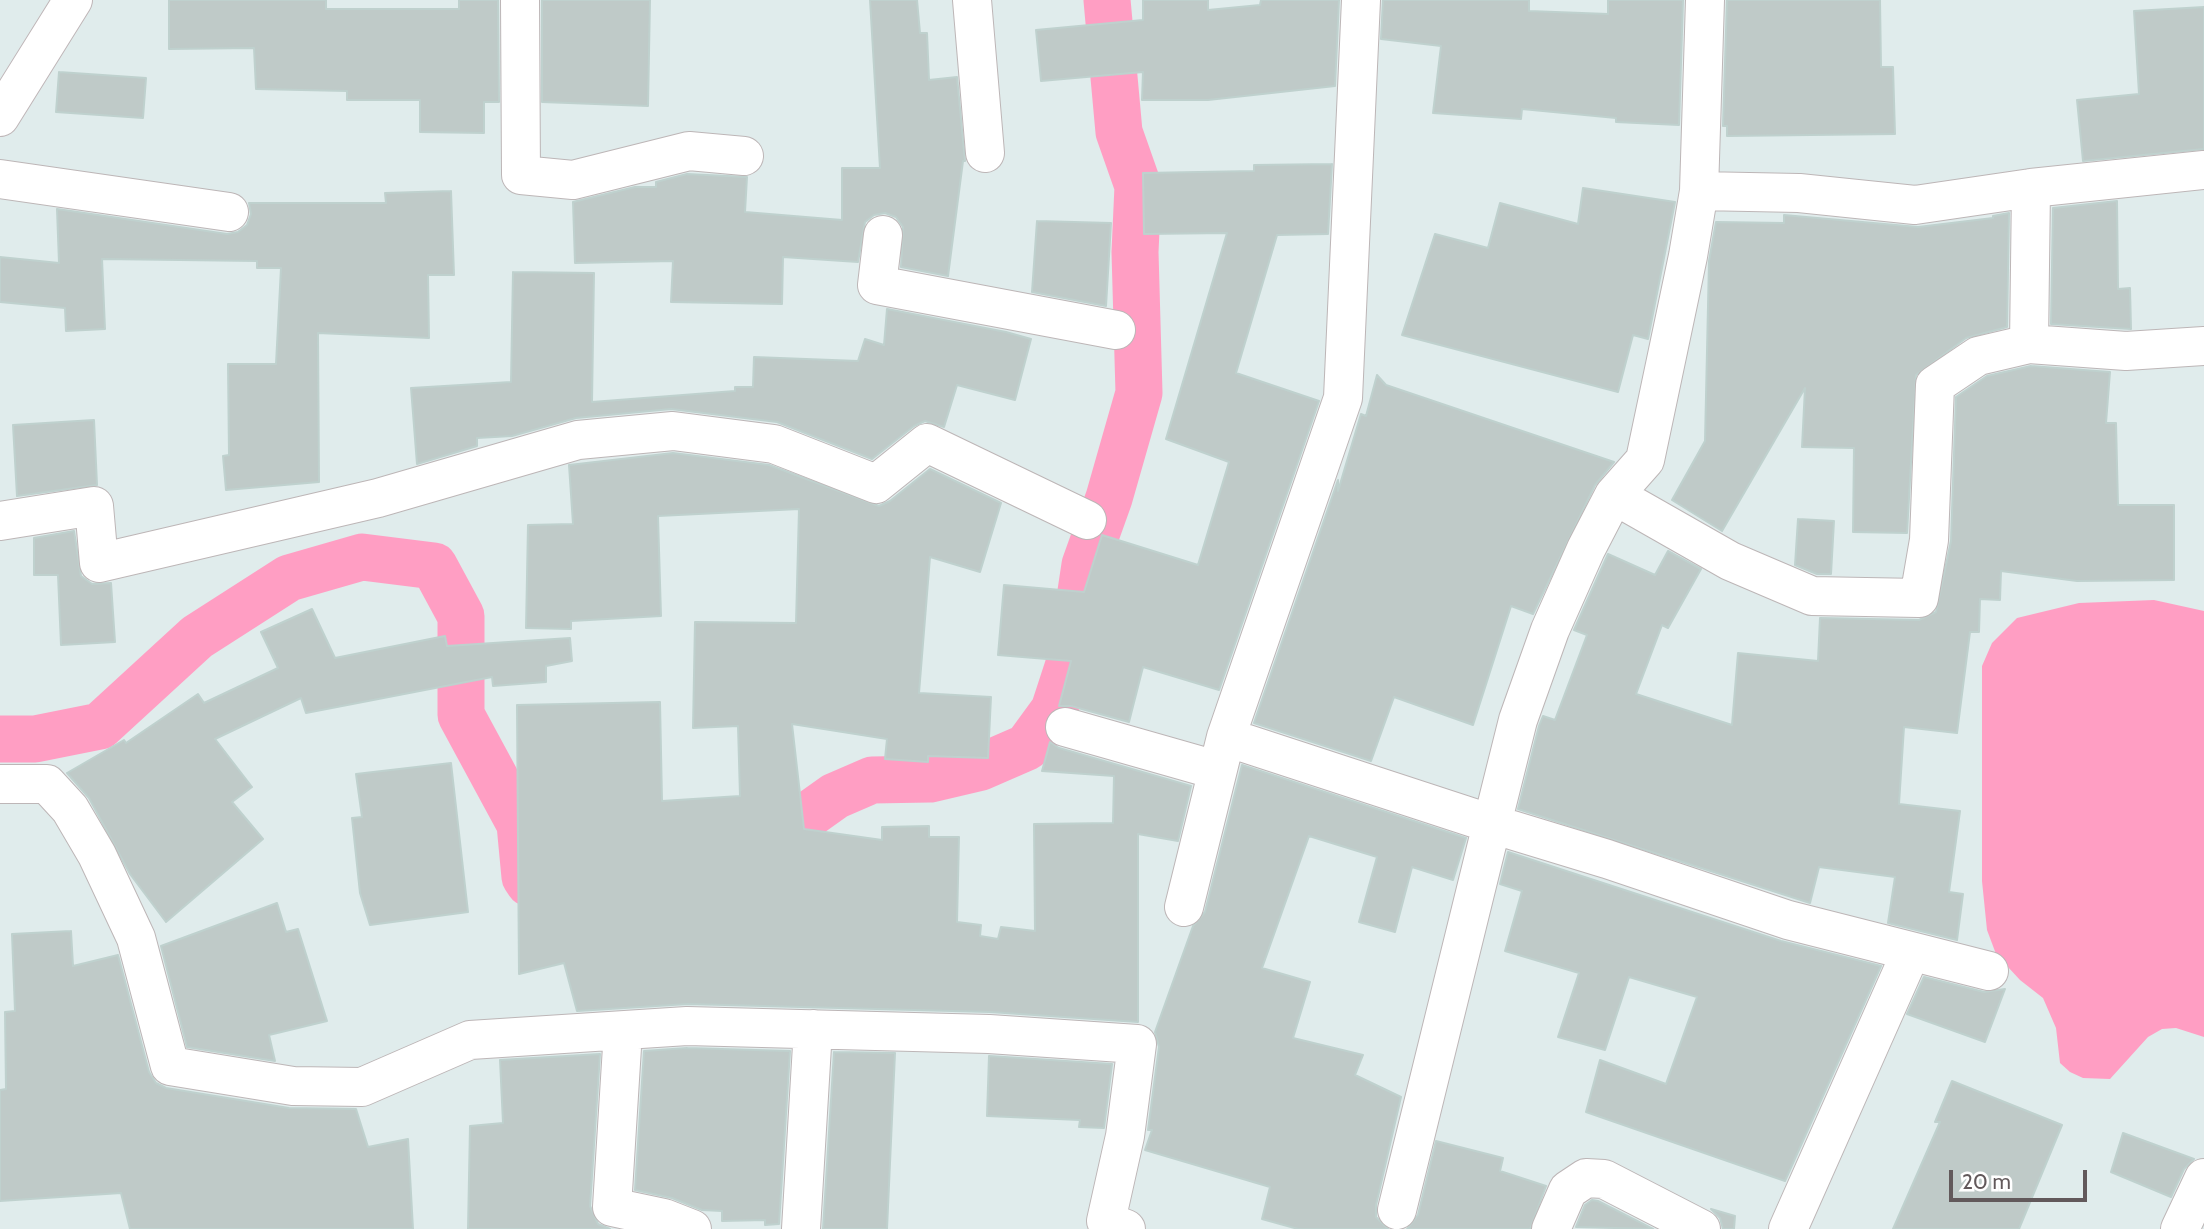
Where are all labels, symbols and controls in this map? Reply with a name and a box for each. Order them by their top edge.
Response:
scale bar [1952,1156,2090,1200]
text: 20 m [1962,1169,2011,1194]

